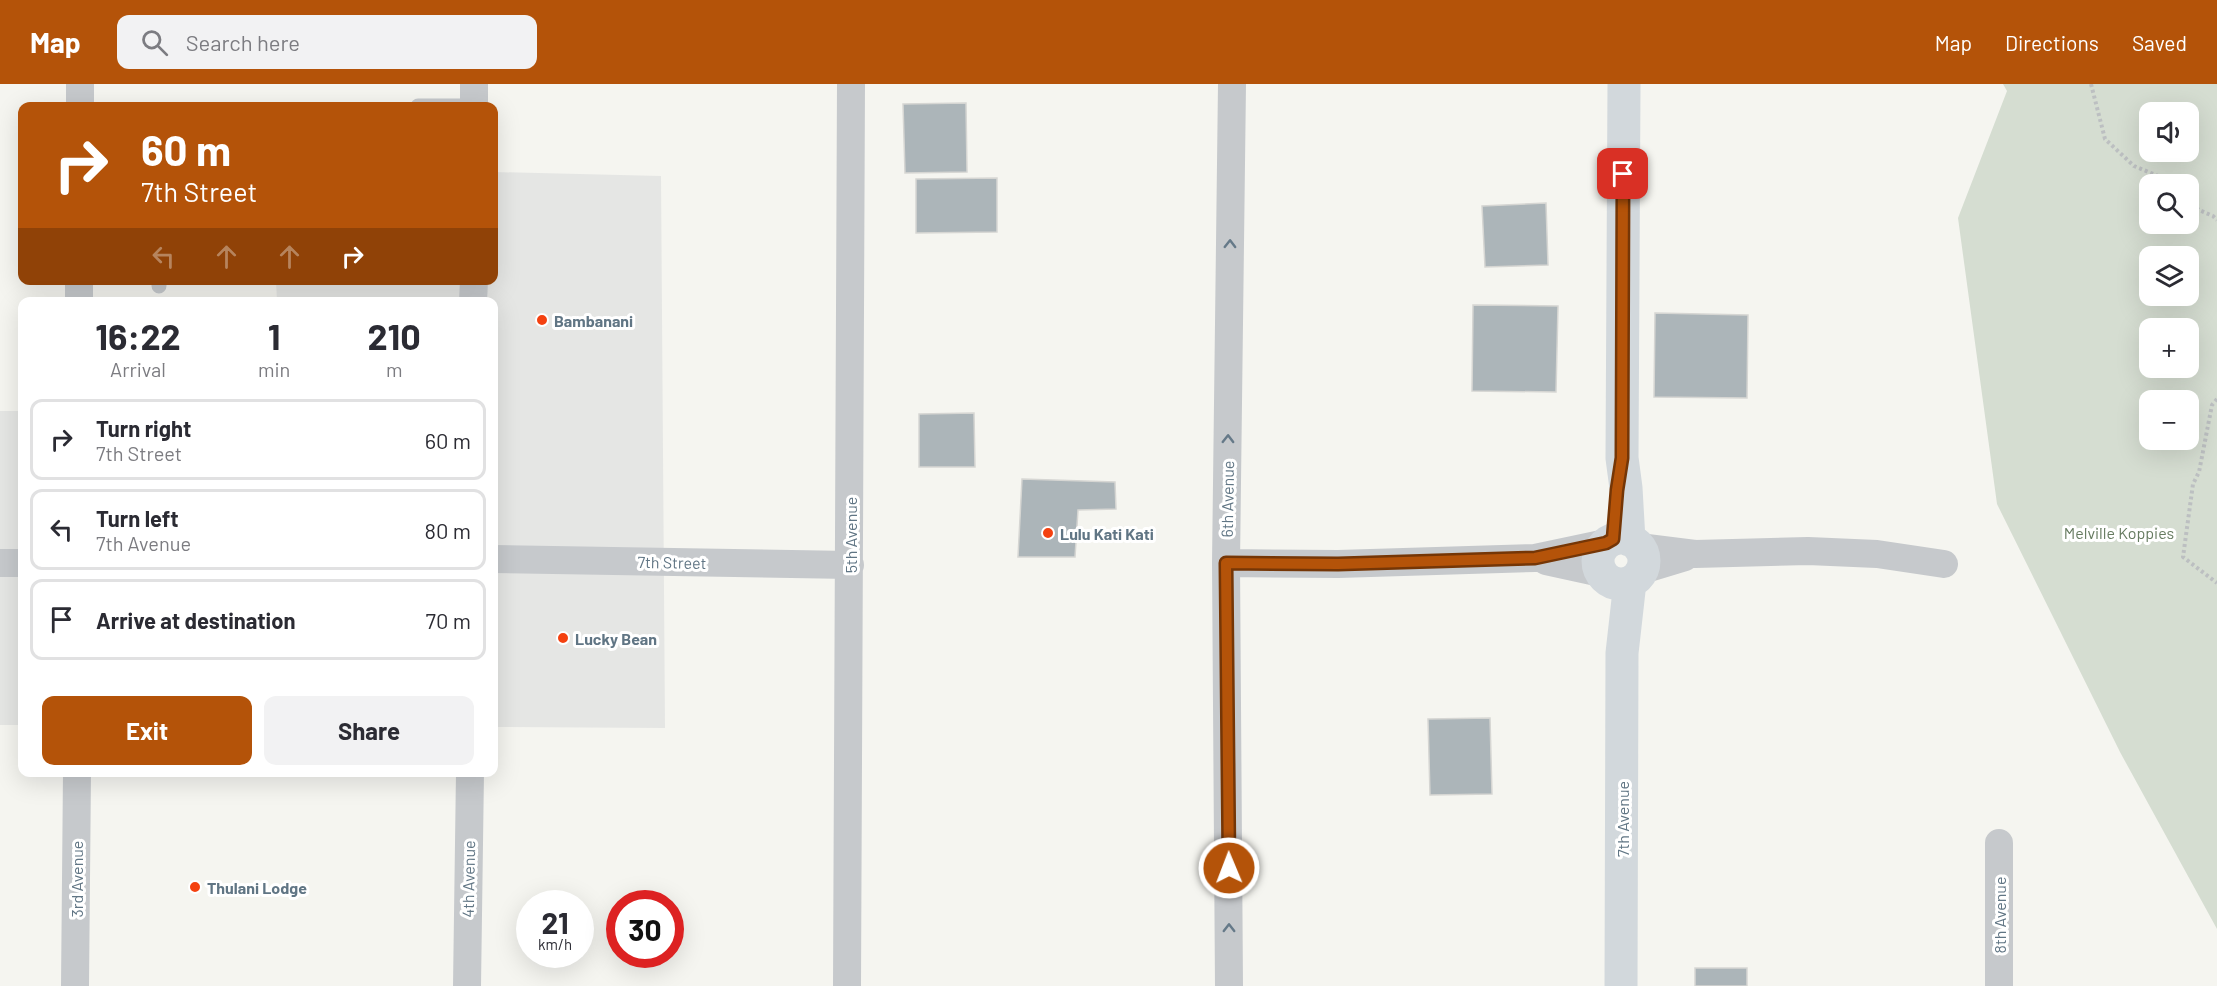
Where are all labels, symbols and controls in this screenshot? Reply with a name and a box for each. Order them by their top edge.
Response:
search box [117,15,537,69]
text: Map [30,25,81,59]
icon: search [138,26,171,59]
text: Search here [186,29,300,55]
text: Map [1935,30,1972,55]
text: Directions [2005,30,2099,55]
text: Saved [2132,30,2187,55]
map controls [2139,102,2199,450]
button: sound [2139,102,2199,162]
text: 60 m [141,124,231,174]
icon: right [42,126,120,204]
pin [1597,148,1648,199]
icon: arrive [1606,157,1639,190]
button: search [2139,174,2199,234]
text: 7th Street [141,175,257,207]
one-way arrow [1224,239,1236,248]
icon: left [147,240,180,273]
icon: ahead [210,240,243,273]
icon: ahead [273,240,306,273]
icon: right [336,240,369,273]
button: layers [2139,246,2199,306]
place label: Bambanani [554,311,633,330]
marker: Bambanani [535,313,549,327]
text: 16:22 [95,314,181,357]
text: 1 [268,314,281,357]
text: 210 [368,314,421,357]
button: + [2139,318,2199,378]
text: Arrival [110,357,166,381]
text: min [258,357,290,381]
text: m [386,357,402,381]
button: − [2139,390,2199,450]
text: Turn right [96,415,191,441]
icon: right [45,423,78,456]
text: 60 m [425,427,471,453]
one-way arrow [1222,434,1234,443]
text: 7th Street [96,441,182,465]
street label: 6th Avenue [1217,460,1237,538]
street label: 5th Avenue [841,497,860,573]
text: Turn left [96,505,179,531]
icon: left [45,513,78,546]
text: 80 m [425,517,471,543]
park label: Melville Koppies [2064,523,2174,542]
place label: Lulu Kati Kati [1060,524,1154,543]
marker: Lulu Kati Kati [1041,526,1055,540]
text: 7th Avenue [96,531,191,555]
street label: 7th Street [637,552,707,572]
icon: arrive [45,603,78,636]
text: Arrive at destination [96,607,295,633]
text: 70 m [426,607,471,633]
place label: Lucky Bean [575,629,657,648]
marker: Lucky Bean [556,631,570,645]
button: Exit [42,696,252,765]
button: Share [264,696,474,765]
street label: 7th Avenue [1613,781,1632,857]
position arrow [1197,836,1261,900]
street label: 4th Avenue [458,840,478,918]
street label: 3rd Avenue [67,841,86,917]
street label: 8th Avenue [1990,877,2009,953]
place label: Thulani Lodge [207,878,307,897]
marker: Thulani Lodge [188,880,202,894]
speed limit sign: 30 [606,890,684,968]
text: 21 [541,904,569,940]
one-way arrow [1223,923,1235,932]
text: km/h [538,935,572,953]

